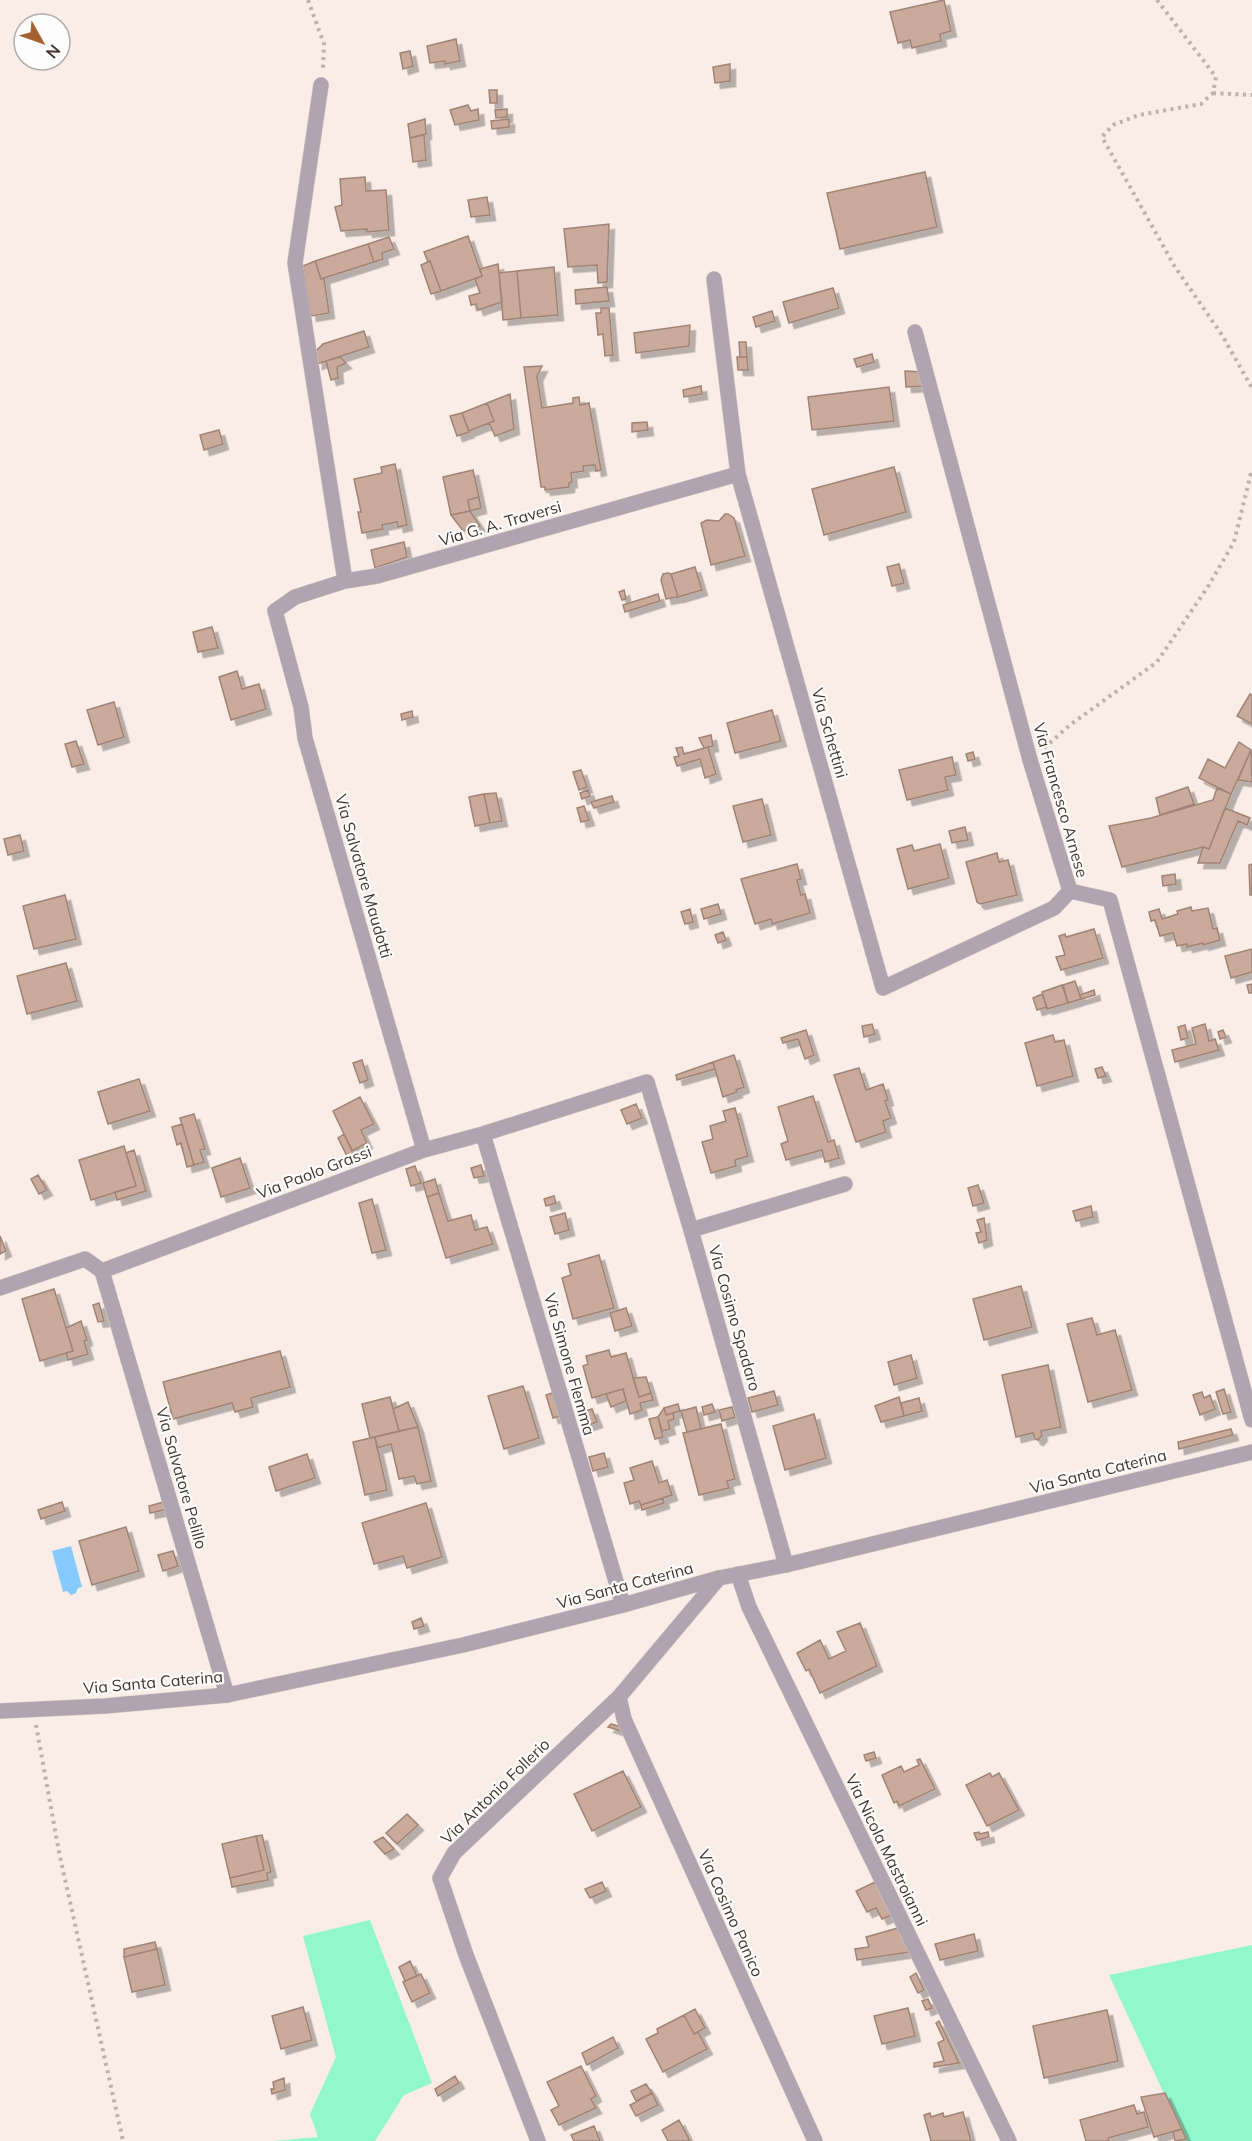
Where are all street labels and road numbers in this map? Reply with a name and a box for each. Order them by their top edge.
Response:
street label: Via G. A. Traversi [436,496,564,550]
street label: Via Schettini [808,686,852,780]
street label: Via Francesco Arnese [1029,720,1093,880]
street label: Via Salvatore Maudotti [331,792,397,960]
street label: Via Paolo Grassi [254,1141,374,1203]
street label: Via Cosimo Spadaro [705,1243,765,1393]
street label: Via Simone Flemma [540,1291,600,1437]
street label: Via Salvatore Pelillo [152,1405,212,1551]
street label: Via Santa Caterina [1028,1444,1168,1498]
street label: Via Santa Caterina [555,1557,695,1613]
street label: Via Santa Caterina [82,1666,224,1698]
street label: Via Antonio Follerio [436,1734,554,1848]
street label: Via Nicola Mastroianni [841,1771,933,1929]
street label: Via Cosimo Panico [694,1846,768,1980]

